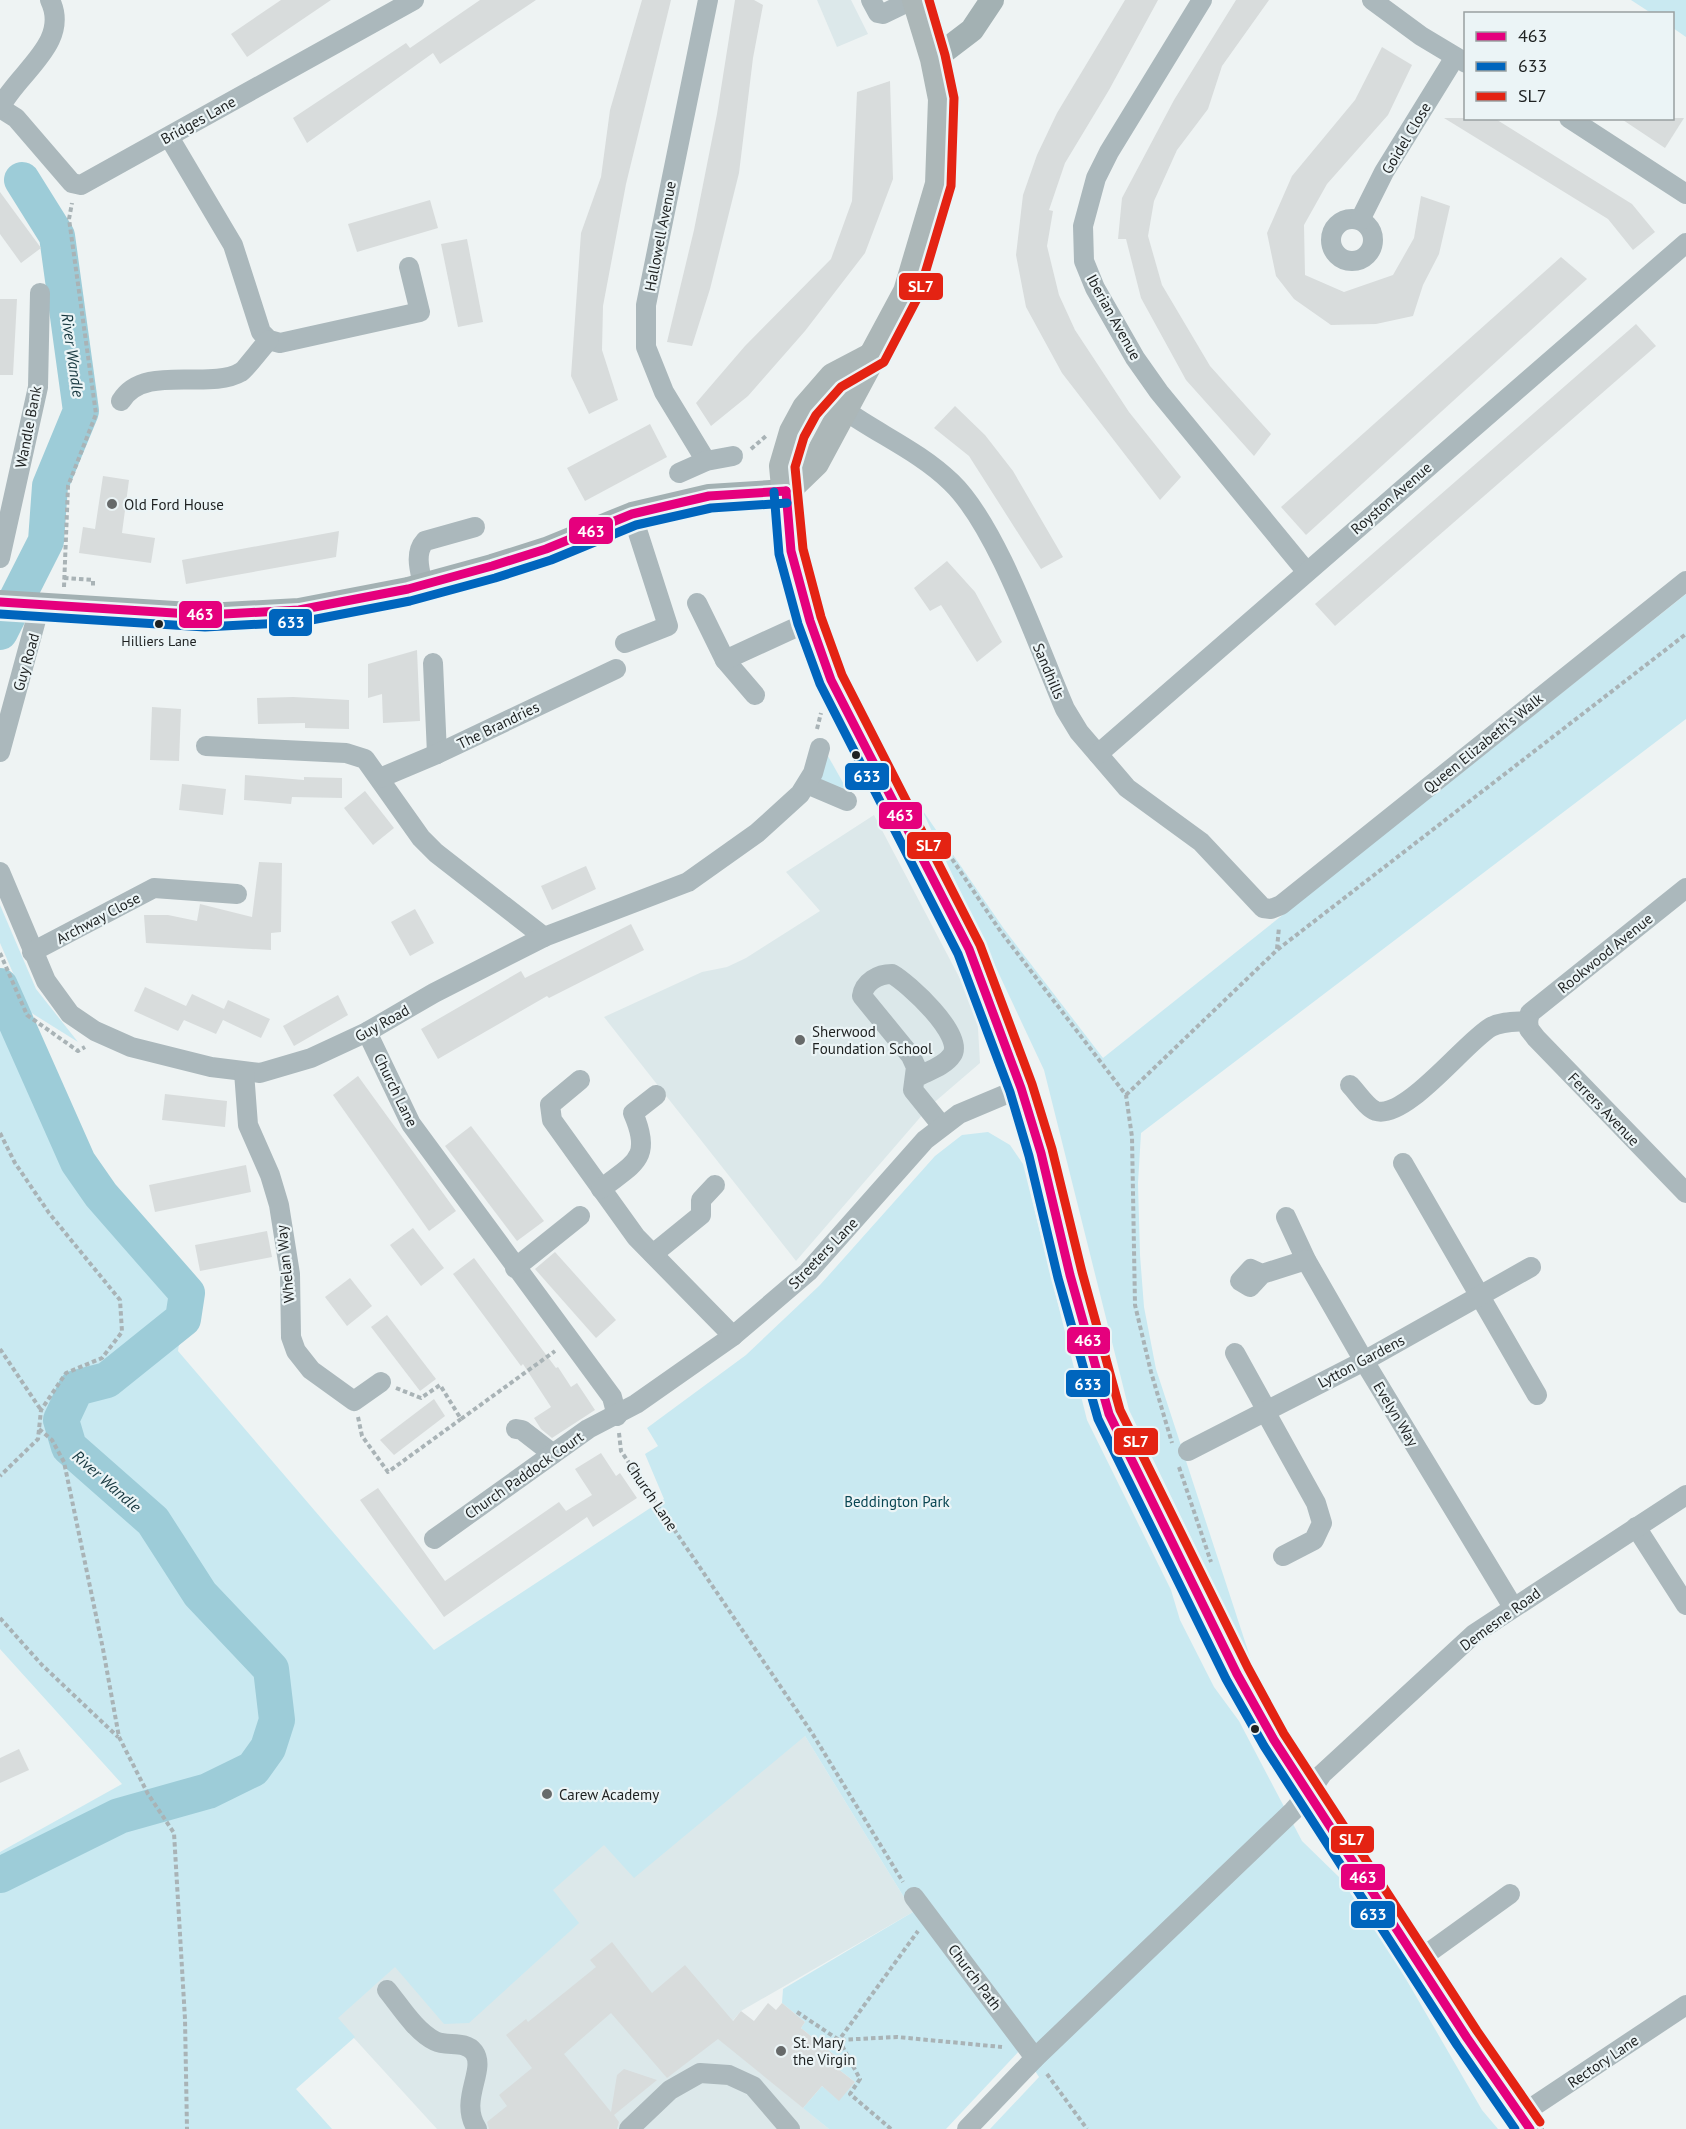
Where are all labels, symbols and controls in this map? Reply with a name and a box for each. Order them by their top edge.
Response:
legend [1464,12,1674,120]
text: 463 [1518,24,1547,47]
text: 633 [1518,54,1547,77]
text: SL7 [1518,84,1547,107]
street label: Bridges Lane [157,92,239,148]
street label: Goidel Close [1377,99,1435,177]
street label: Hallowell Avenue [640,179,680,293]
street label: Iberian Avenue [1083,271,1145,363]
line badge: SL7 [898,272,944,301]
text: SL7 [908,276,934,296]
water label: River Wandle [57,312,89,399]
street label: Wandle Bank [11,384,45,470]
street label: Royston Avenue [1347,458,1435,538]
place label: Old Ford House [124,495,224,514]
marker: Old Ford House [105,497,119,511]
line badge: 463 [568,516,614,545]
text: 463 [577,521,605,541]
line badge: 463 [178,600,223,629]
text: 463 [186,604,214,624]
line badge: 633 [268,608,313,637]
text: 633 [277,612,305,632]
marker: Hilliers Lane [153,618,165,630]
street label: Guy Road [9,631,43,693]
place label: Hilliers Lane [121,632,197,650]
street label: Sandhills [1029,640,1069,702]
street label: Queen Elizabeth's Walk [1419,688,1547,797]
street label: The Brandries [454,697,542,753]
unlabelled marker [850,749,862,761]
line badge: 633 [844,762,890,791]
text: 633 [853,766,881,786]
line badge: 463 [878,801,923,830]
text: 463 [886,805,914,825]
line badge: SL7 [906,831,952,860]
text: SL7 [916,835,942,855]
street label: Archway Close [53,888,143,948]
street label: Rookwood Avenue [1554,909,1656,997]
street label: Guy Road [351,1000,413,1046]
place label: Sherwood Foundation School [812,1022,933,1058]
marker: Sherwood Foundation School [793,1033,807,1047]
street label: Church Lane [370,1050,422,1130]
street label: Ferrers Avenue [1564,1068,1644,1150]
street label: Streeters Lane [784,1213,862,1293]
street label: Whelan Way [271,1224,299,1304]
line badge: 463 [1066,1326,1111,1355]
text: 463 [1074,1330,1102,1350]
street label: Lytton Gardens [1314,1330,1408,1392]
line badge: 633 [1065,1369,1111,1398]
text: 633 [1074,1374,1102,1394]
street label: Evelyn Way [1369,1378,1423,1450]
street label: Church Paddock Court [461,1427,587,1523]
line badge: SL7 [1113,1427,1159,1456]
text: SL7 [1123,1431,1149,1451]
water label: River Wandle [69,1446,146,1517]
street label: Church Lane [622,1458,682,1534]
park label: Beddington Park [844,1492,951,1511]
street label: Demesne Road [1456,1583,1544,1655]
unlabelled marker [1249,1723,1261,1735]
place label: Carew Academy [559,1785,659,1804]
marker: Carew Academy [540,1787,554,1801]
line badge: SL7 [1330,1825,1375,1854]
text: SL7 [1339,1829,1365,1849]
line badge: 463 [1340,1863,1386,1891]
text: 463 [1349,1867,1377,1887]
line badge: 633 [1350,1900,1396,1929]
text: 633 [1359,1904,1387,1924]
street label: Church Path [944,1940,1006,2014]
street label: Rectory Lane [1564,2030,1642,2092]
place label: St. Mary the Virgin [793,2033,855,2069]
marker: St. Mary the Virgin [774,2044,788,2058]

